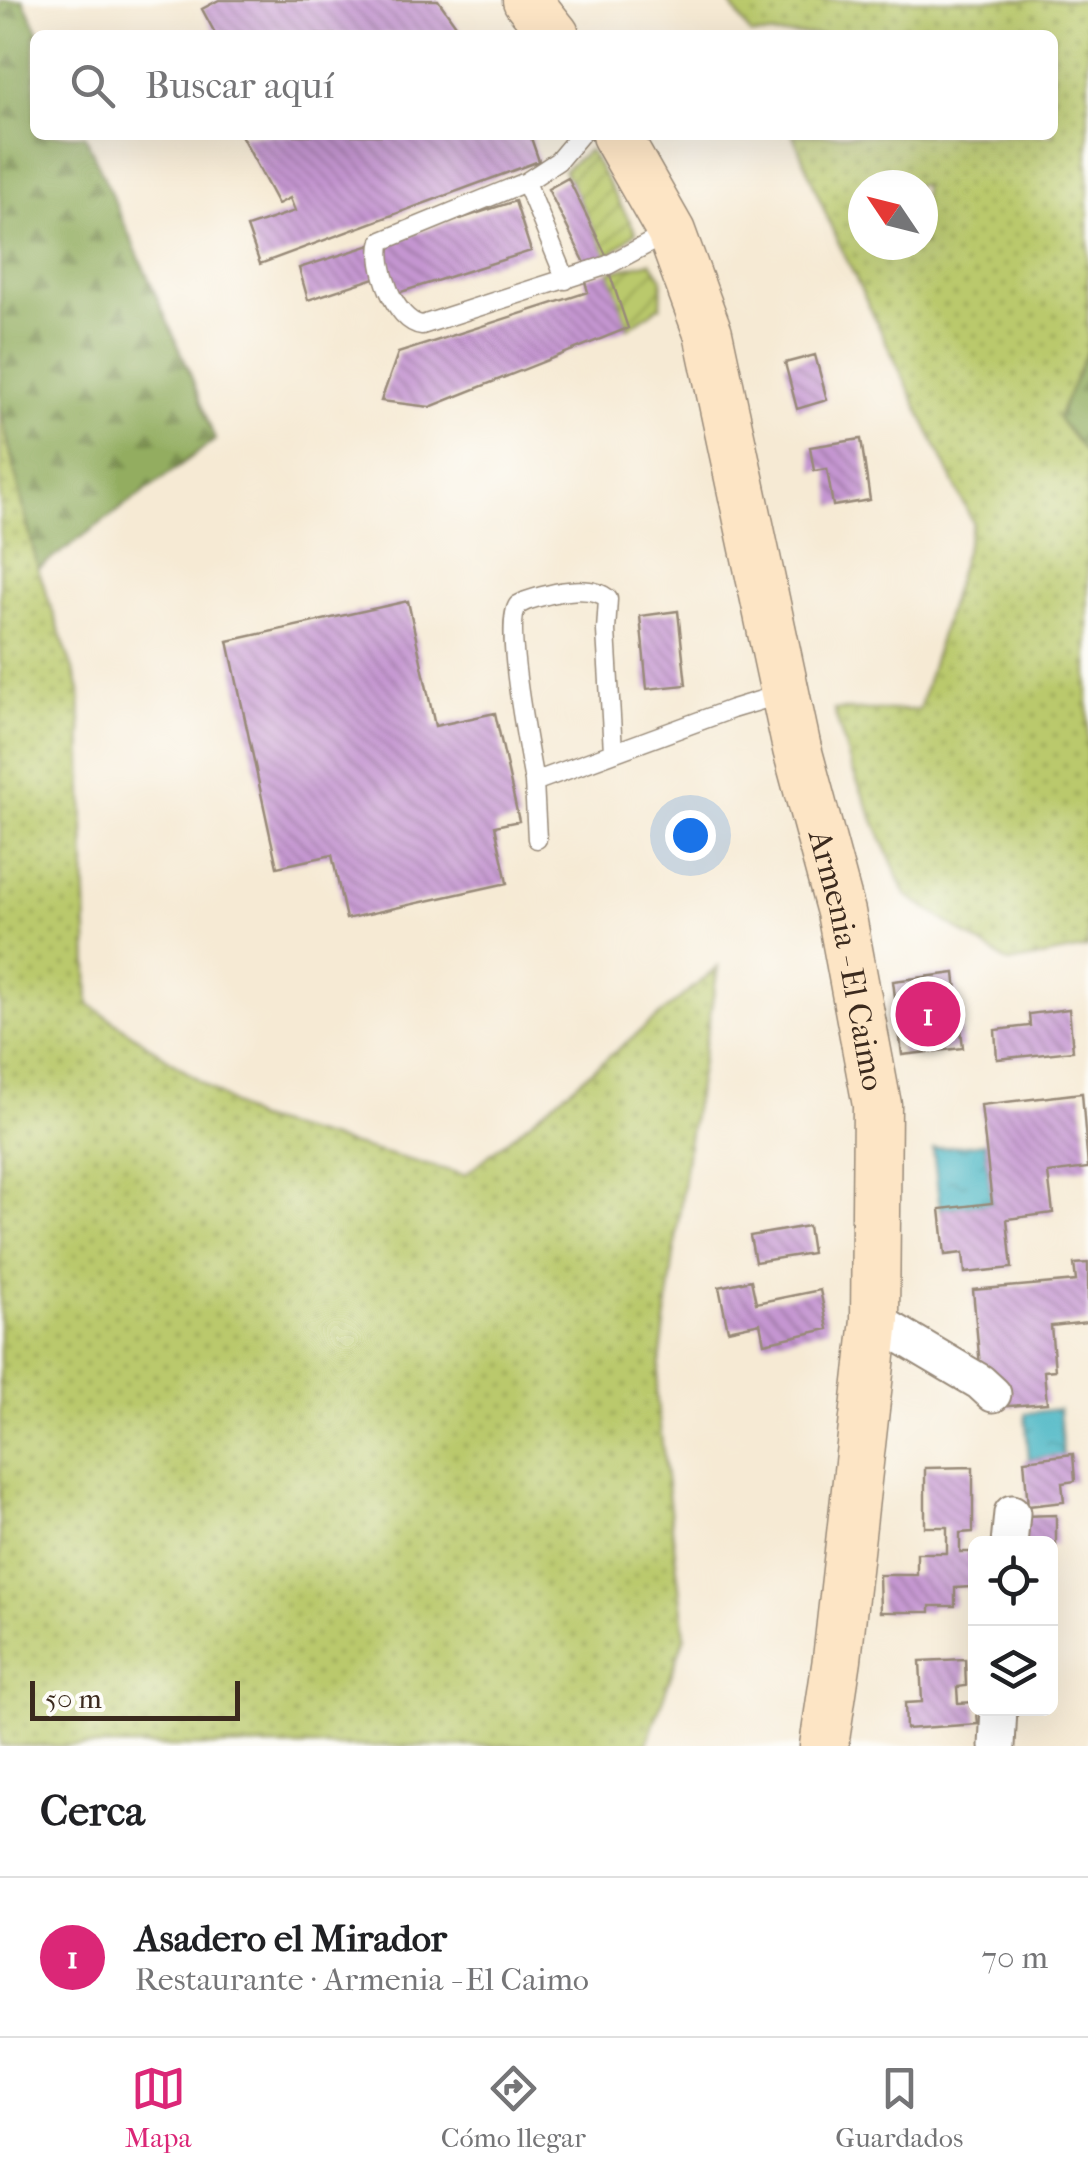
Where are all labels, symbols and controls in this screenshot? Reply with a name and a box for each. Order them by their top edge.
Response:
search box [30,30,1058,140]
icon: search [65,58,120,113]
text: Buscar aquí [145,63,334,108]
north arrow [848,170,938,260]
your location [665,810,716,861]
street label: Armenia - El Caimo [801,824,892,1094]
pin: 1 [896,976,960,1052]
map controls [968,1536,1058,1716]
button: locate [968,1536,1058,1626]
button: layers [968,1626,1058,1716]
scale bar [30,1676,240,1720]
text: 50 m [45,1682,102,1715]
text: Cerca [40,1787,145,1836]
text: Asadero el Mirador [135,1916,447,1961]
text: 1 [67,1939,78,1976]
text: 70 m [982,1939,1048,1976]
text: Restaurante · Armenia - El Caimo [135,1961,589,1998]
tab: Mapa [125,2061,191,2154]
tab: Cómo llegar [441,2061,586,2154]
tab: Guardados [835,2061,963,2154]

